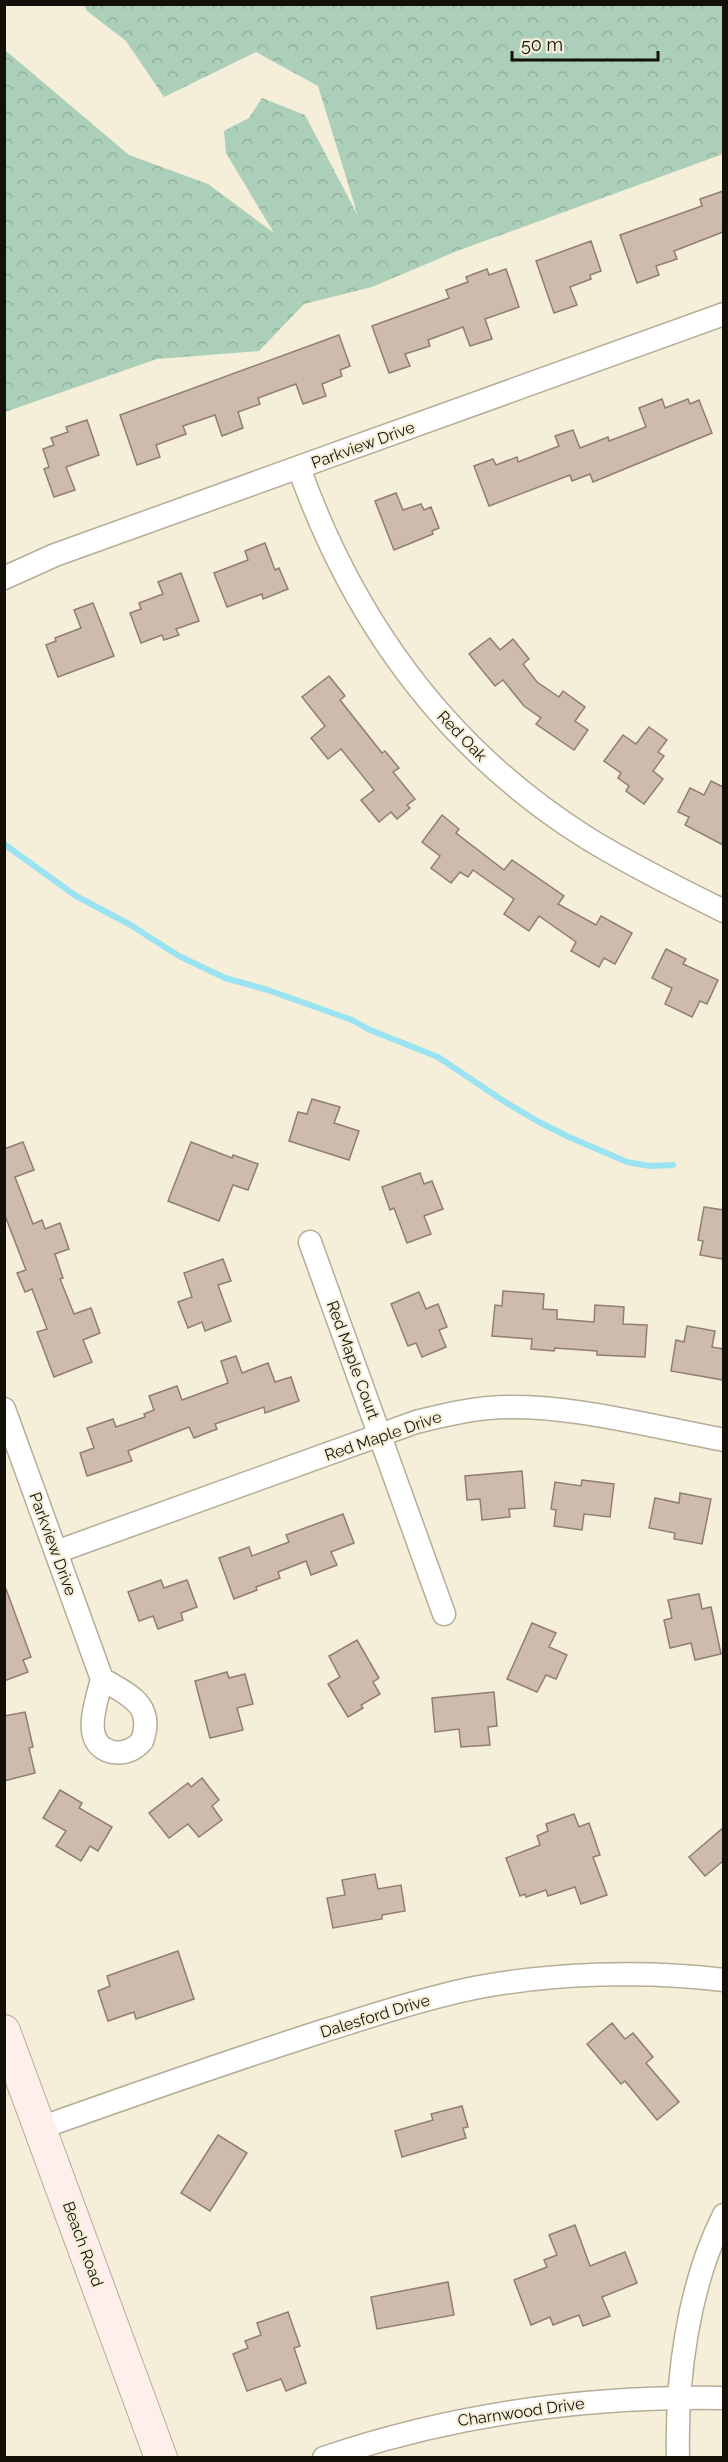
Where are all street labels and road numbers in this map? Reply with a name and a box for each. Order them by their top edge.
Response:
street label: Parkview Drive [309,417,417,473]
street label: Red Oak [433,707,491,766]
street label: Red Maple Court [323,1298,384,1423]
street label: Red Maple Drive [322,1407,444,1465]
street label: Parkview Drive [25,1490,81,1598]
street label: Dalesford Drive [318,1990,432,2042]
street label: Beach Road [59,2199,107,2289]
street label: Charnwood Drive [456,2394,586,2430]

